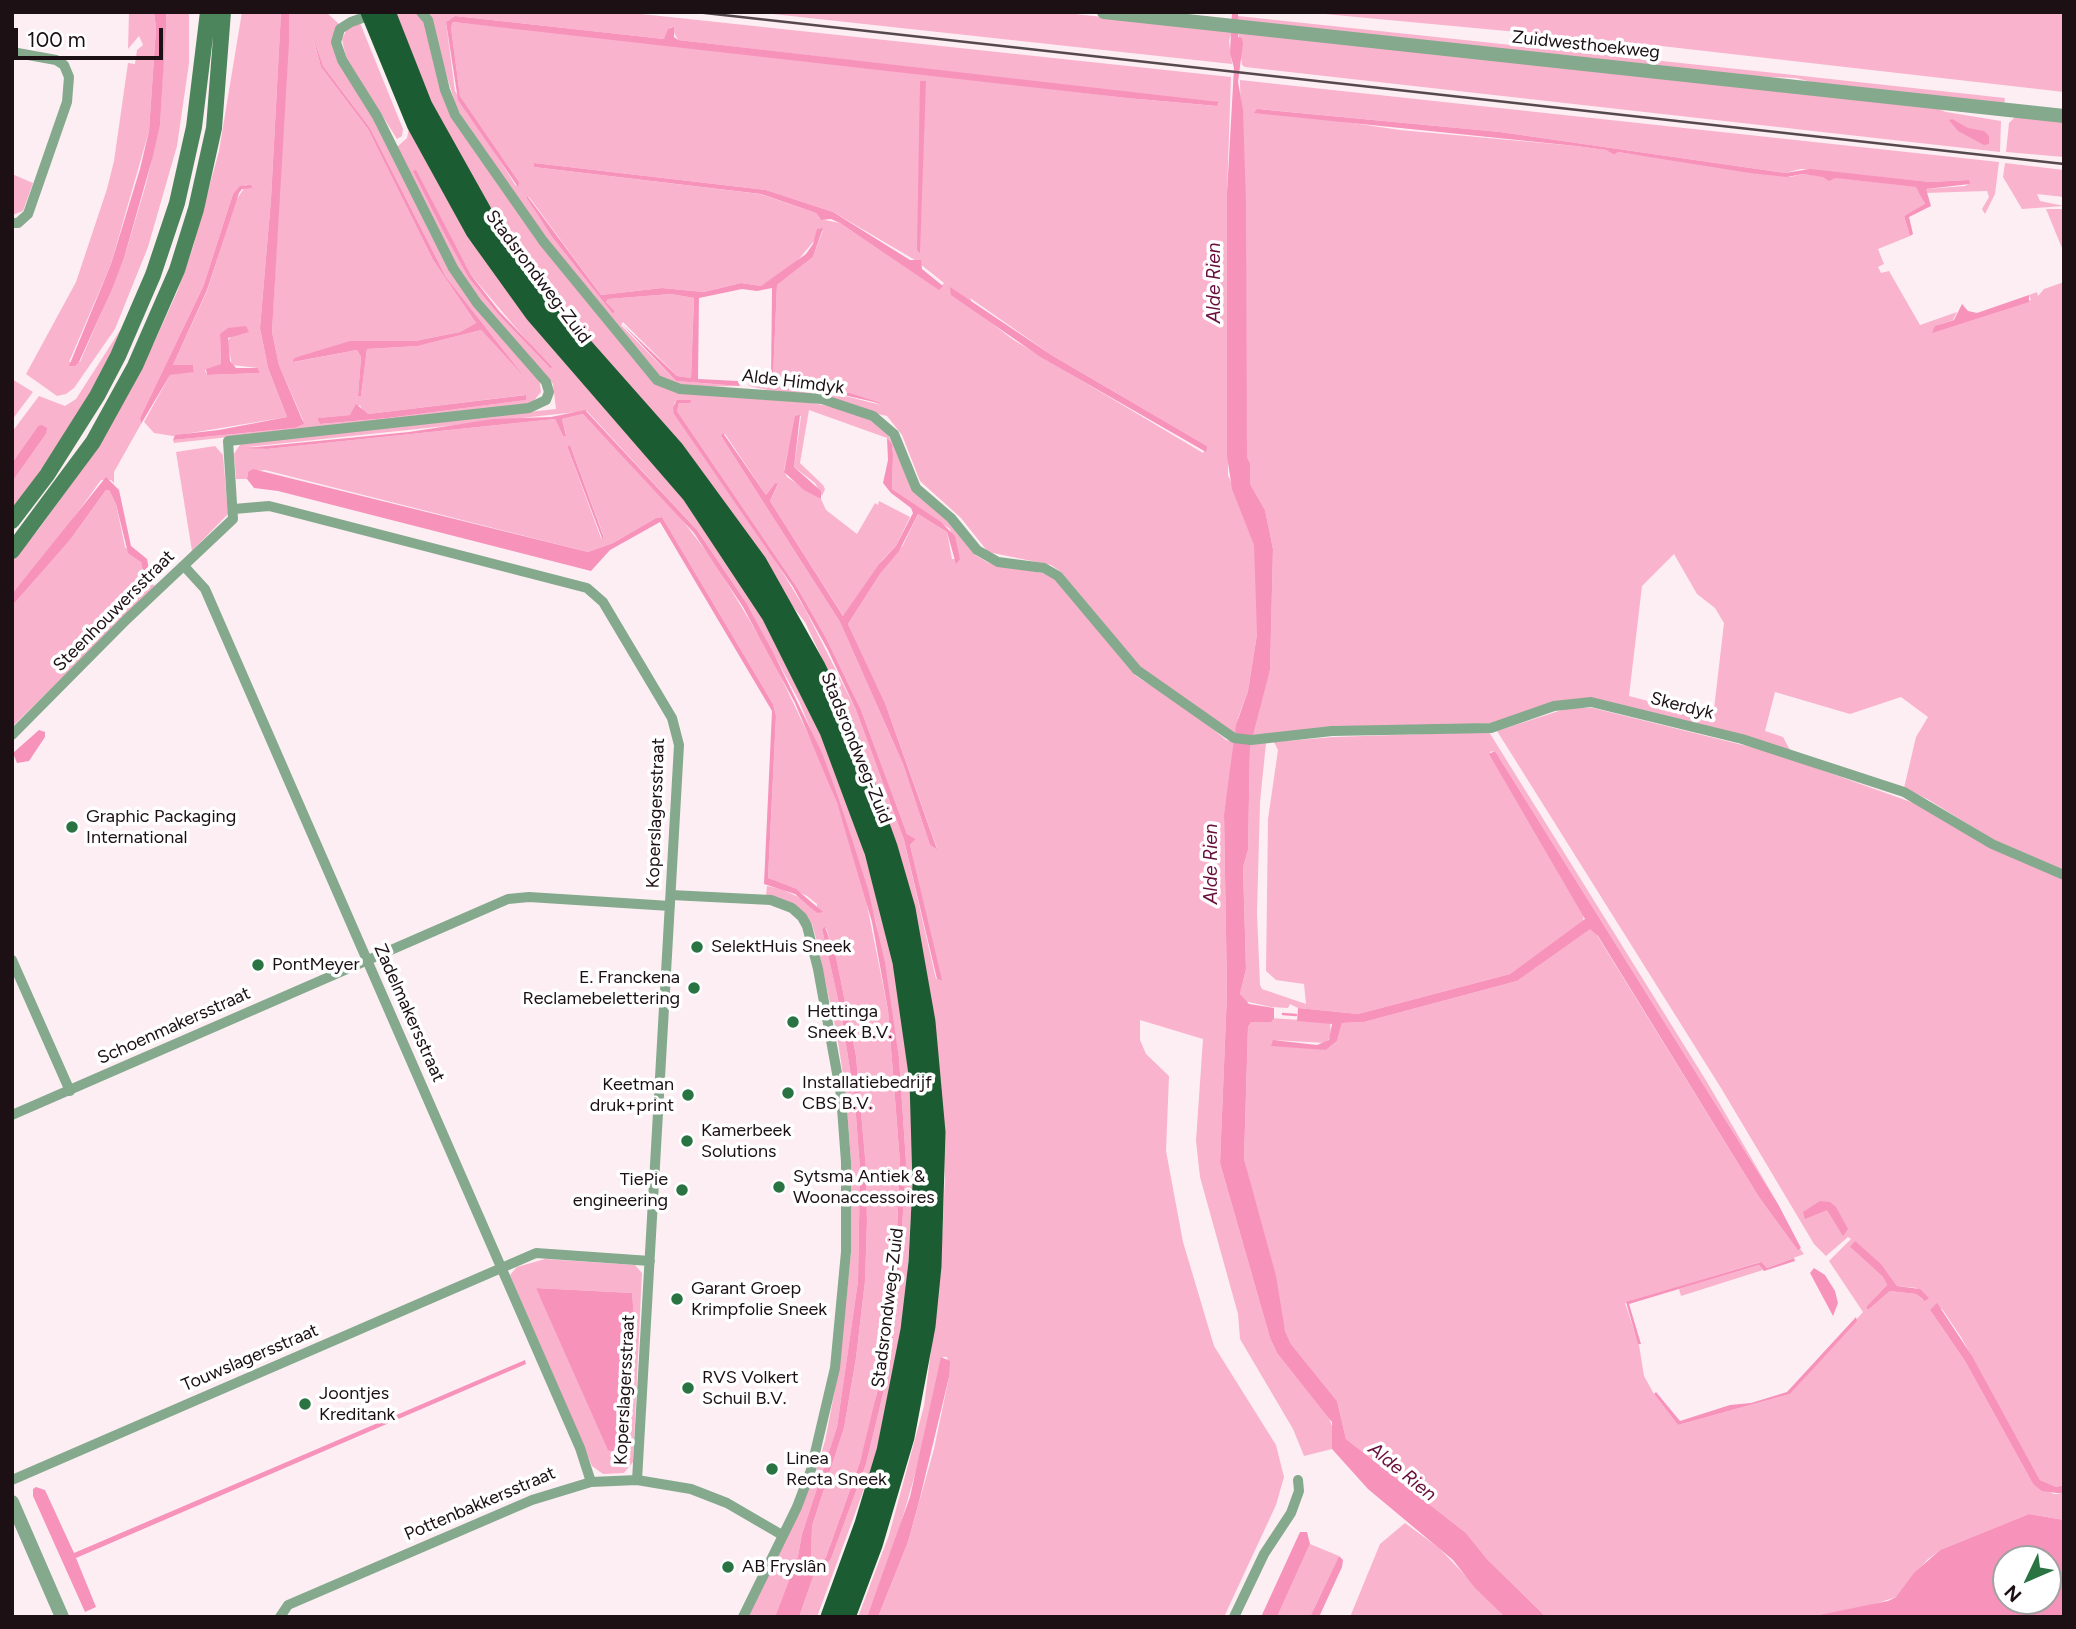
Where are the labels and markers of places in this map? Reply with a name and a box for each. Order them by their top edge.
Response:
place label: Graphic Packaging International [86,806,236,848]
marker: Graphic Packaging International [64,819,80,835]
place label: SelektHuis Sneek [711,936,851,958]
marker: SelektHuis Sneek [689,939,705,955]
place label: PontMeyer [272,954,360,976]
marker: PontMeyer [250,957,266,973]
place label: E. Franckena Reclamebelettering [522,967,680,1010]
marker: E. Franckena Reclamebelettering [686,980,702,996]
place label: Hettinga Sneek B.V. [807,1001,892,1044]
marker: Hettinga Sneek B.V. [785,1014,801,1030]
place label: Installatiebedrijf CBS B.V. [802,1072,932,1114]
place label: Keetman druk+print [590,1074,674,1116]
marker: Installatiebedrijf CBS B.V. [780,1085,796,1101]
marker: Keetman druk+print [680,1087,696,1103]
place label: Kamerbeek Solutions [701,1120,791,1162]
marker: Kamerbeek Solutions [679,1133,695,1149]
place label: Sytsma Antiek & Woonaccessoires [793,1166,935,1208]
place label: TiePie engineering [573,1169,668,1212]
marker: Sytsma Antiek & Woonaccessoires [771,1179,787,1195]
marker: TiePie engineering [674,1182,690,1198]
place label: Garant Groep Krimpfolie Sneek [691,1278,827,1320]
marker: Garant Groep Krimpfolie Sneek [669,1291,685,1307]
place label: RVS Volkert Schuil B.V. [702,1367,799,1410]
marker: RVS Volkert Schuil B.V. [680,1380,696,1396]
place label: Joontjes Kreditank [319,1383,395,1426]
marker: Joontjes Kreditank [297,1396,313,1412]
place label: Linea Recta Sneek [786,1448,887,1490]
marker: Linea Recta Sneek [764,1461,780,1477]
place label: AB Fryslân [742,1556,826,1578]
marker: AB Fryslân [720,1559,736,1575]

